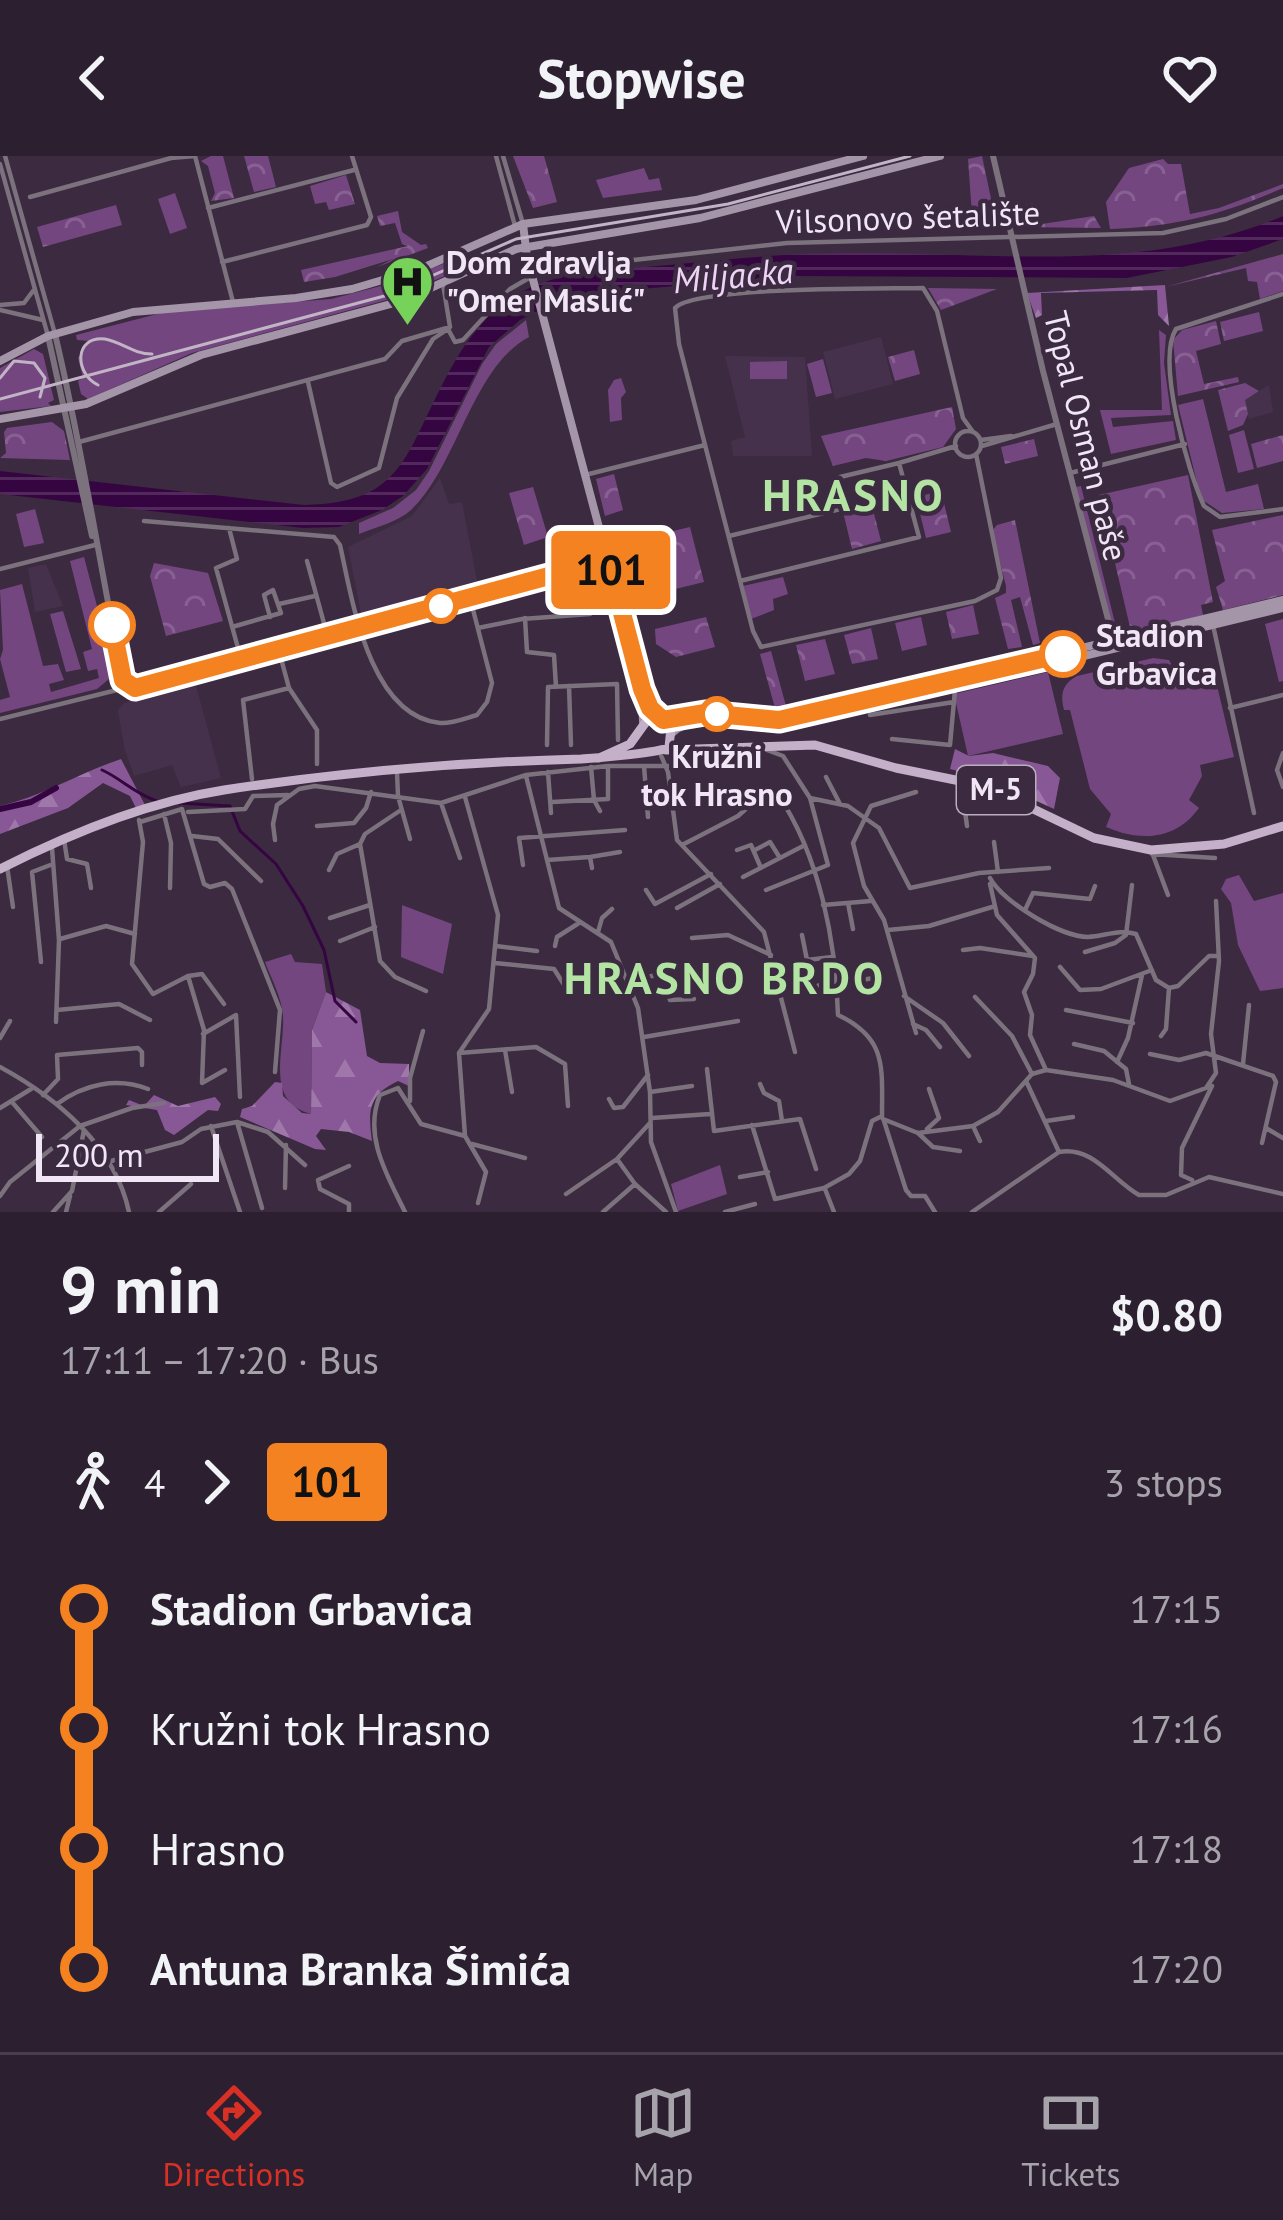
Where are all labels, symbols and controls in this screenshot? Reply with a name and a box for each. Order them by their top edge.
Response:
text: Stopwise [537,43,746,113]
icon: back [60,45,126,111]
icon: heart [1157,45,1223,111]
street label: Vilsonovo šetalište [774,190,1041,243]
place label: Dom zdravlja "Omer Maslić" [446,240,645,321]
water label: Miljacka [671,246,796,303]
hospital icon: Dom zdravlja "Omer Maslić" [379,253,435,327]
street label: Topal Osman paše [1035,307,1138,565]
district label: HRASNO [762,465,946,523]
line badge: 101 [542,531,680,609]
text: 101 [575,542,647,597]
unlabelled marker [425,590,457,622]
unlabelled marker [90,603,134,647]
place label: Stadion Grbavica [1096,613,1217,694]
marker: Stadion Grbavica [1041,632,1085,676]
marker: Kružni tok Hrasno [701,698,733,730]
place label: Kružni tok Hrasno [641,734,793,815]
road number: M-5 [957,766,1035,814]
district label: HRASNO BRDO [564,948,886,1006]
scale bar [36,1128,219,1181]
text: 200 m [54,1133,144,1176]
text: 9 min [60,1246,221,1331]
text: $0.80 [1110,1285,1223,1343]
text: 17:11 – 17:20 · Bus [60,1334,379,1385]
icon: walk [60,1449,126,1515]
icon: forward [183,1449,249,1515]
text: 101 [291,1454,363,1509]
text: 4 [144,1457,165,1508]
text: 3 stops [1104,1457,1223,1508]
text: Stadion Grbavica [150,1579,473,1637]
text: 17:15 [1129,1583,1223,1634]
text: Kružni tok Hrasno [150,1699,491,1757]
text: 17:16 [1129,1703,1223,1754]
text: Hrasno [150,1819,286,1877]
text: 17:18 [1129,1823,1223,1874]
text: Antuna Branka Šimića [150,1939,571,1997]
text: 17:20 [1129,1943,1223,1994]
tab: Directions [163,2080,305,2195]
tab: Map [630,2080,696,2195]
tab: Tickets [1021,2080,1120,2195]

